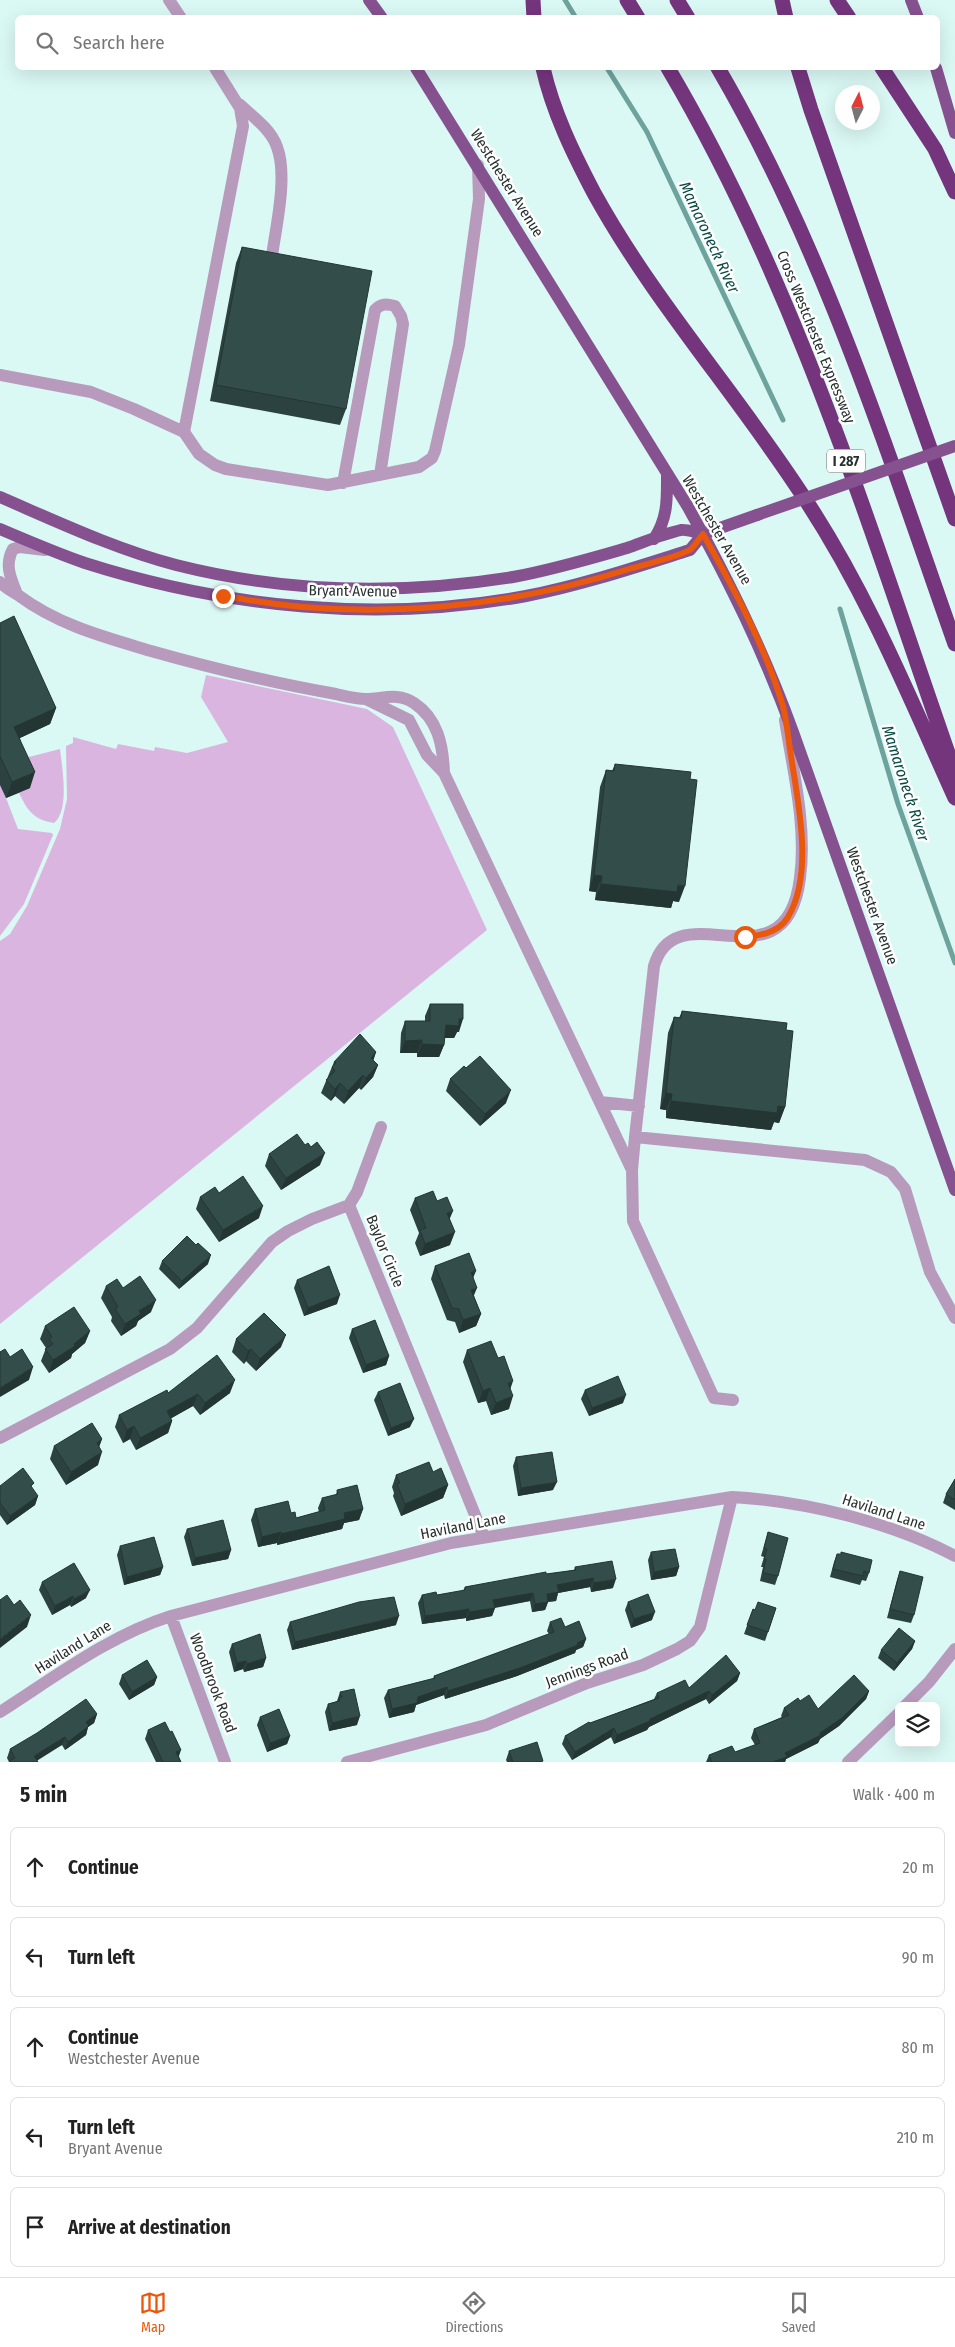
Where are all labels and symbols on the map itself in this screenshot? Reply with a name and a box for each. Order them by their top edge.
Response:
north arrow [835,85,880,130]
street label: Westchester Avenue [467,126,547,240]
water label: Mamaroneck River [675,178,744,296]
street label: Cross Westchester Expressway [773,248,859,426]
road number: I 287 [827,450,865,472]
street label: Westchester Avenue [678,472,756,588]
street label: Bryant Avenue [309,581,397,601]
route end [212,585,235,608]
water label: Mamaroneck River [878,723,933,844]
street label: Westchester Avenue [842,845,902,967]
route start [734,926,757,949]
street label: Baylor Circle [362,1212,408,1290]
street label: Haviland Lane [840,1490,928,1534]
street label: Haviland Lane [419,1509,507,1543]
street label: Haviland Lane [32,1616,114,1678]
street label: Woodbrook Road [186,1631,240,1735]
street label: Jennings Road [543,1645,631,1691]

